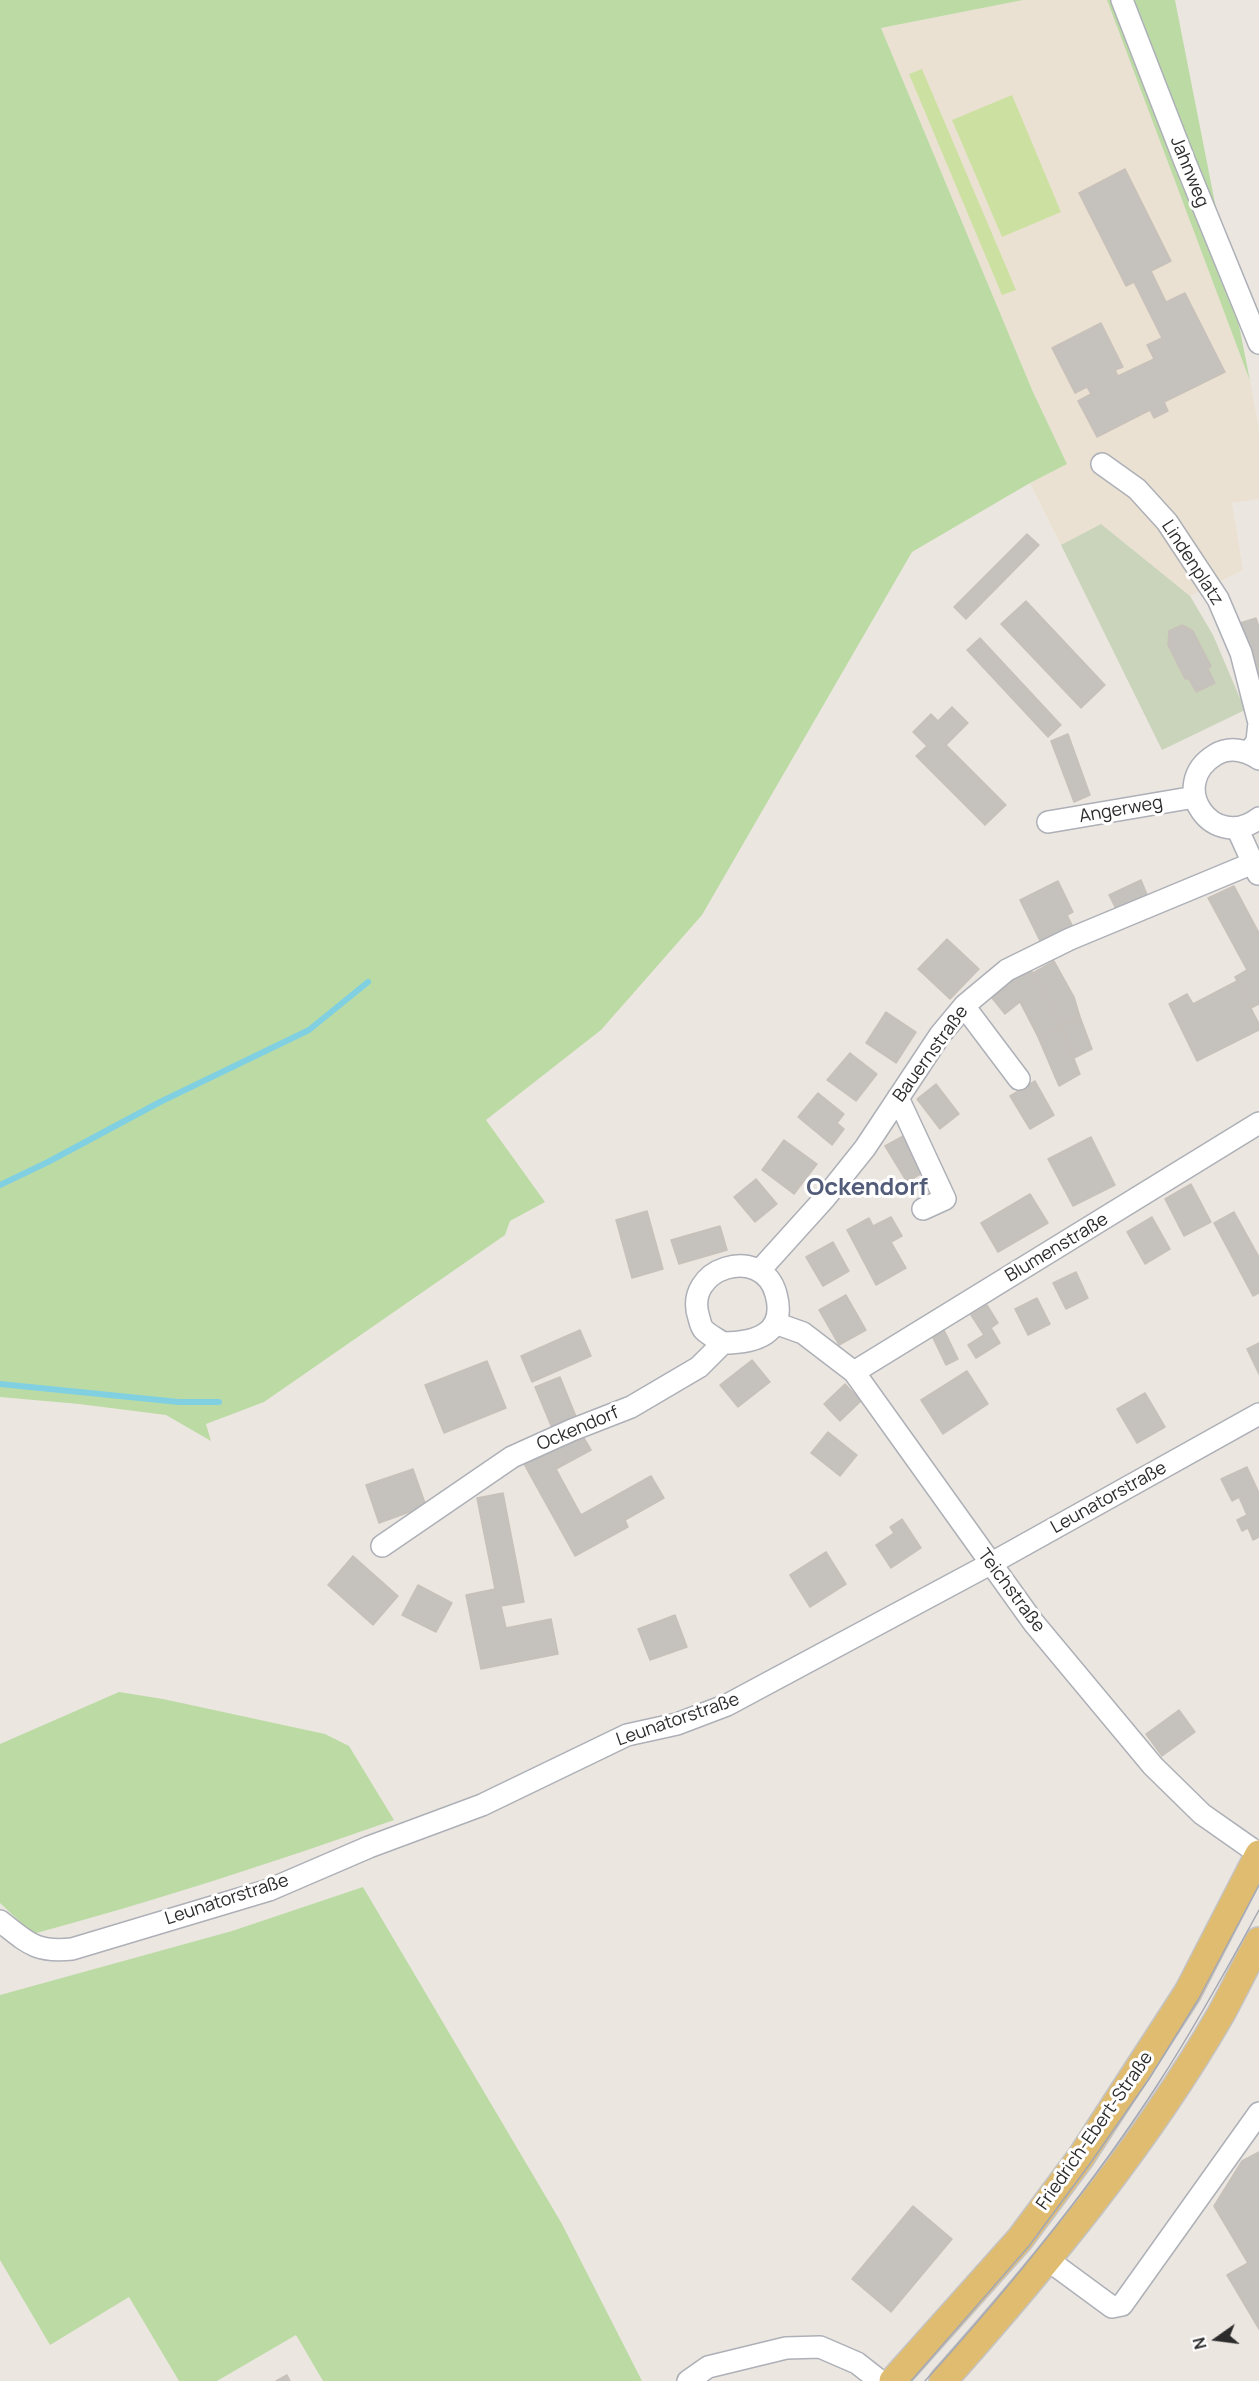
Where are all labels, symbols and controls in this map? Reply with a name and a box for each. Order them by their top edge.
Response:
street label: Jahnweg [1165,133,1213,211]
street label: Lindenplatz [1156,516,1228,610]
street label: Angerweg [1078,792,1164,828]
street label: Bauernstraße [889,1002,973,1106]
district label: Ockendorf [806,1174,928,1202]
street label: Blumenstraße [1002,1209,1112,1287]
street label: Ockendorf [534,1402,622,1456]
street label: Leunatorstraße [1047,1457,1171,1539]
street label: Teichstraße [973,1545,1049,1637]
street label: Leunatorstraße [614,1689,742,1751]
street label: Leunatorstraße [162,1870,292,1930]
street label: Friedrich-Ebert-Straße [1032,2048,1158,2214]
north arrow [1187,2309,1247,2369]
text: N [1187,2335,1212,2352]

